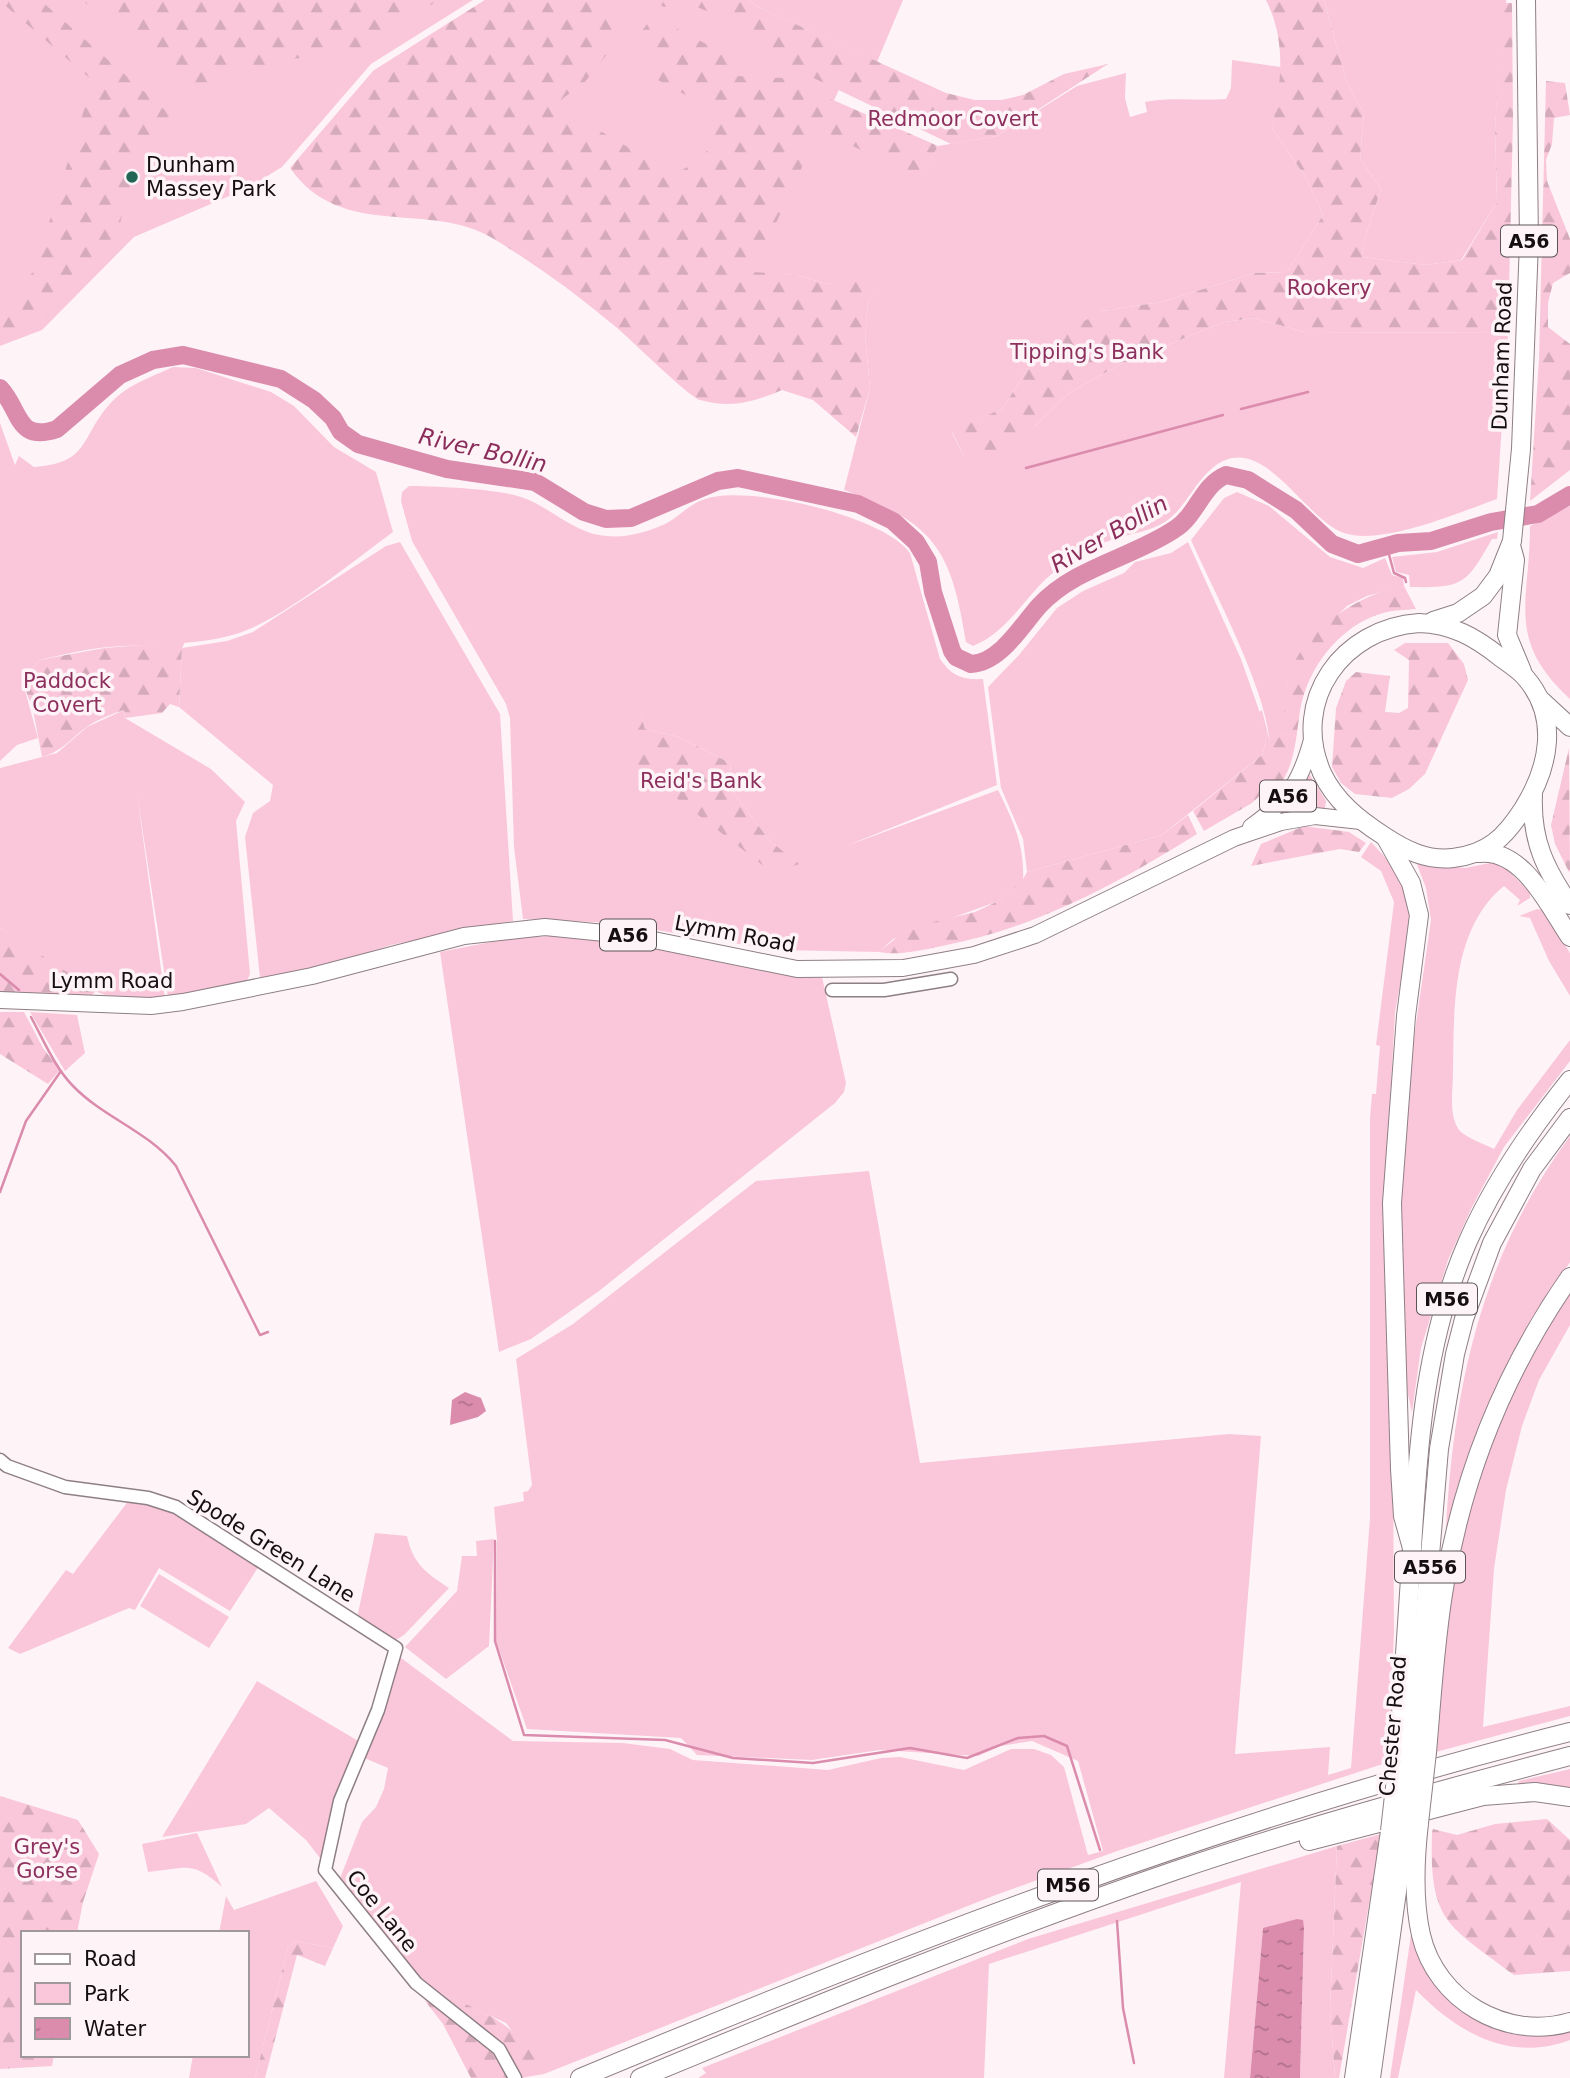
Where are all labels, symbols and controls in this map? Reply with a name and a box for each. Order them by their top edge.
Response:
park label: Redmoor Covert [867,107,1039,131]
place label: Dunham Massey Park [146,153,277,201]
marker: Dunham Massey Park [124,169,140,185]
road number: A56 [1501,226,1557,256]
park label: Rookery [1287,276,1371,300]
street label: Dunham Road [1487,281,1517,431]
park label: Tipping's Bank [1009,340,1164,364]
water label: River Bollin [416,423,550,477]
water label: River Bollin [1046,490,1172,578]
park label: Paddock Covert [23,669,112,717]
park label: Reid's Bank [640,769,763,793]
road number: A56 [1260,780,1316,811]
street label: Lymm Road [673,911,797,957]
road number: A56 [600,920,656,951]
street label: Lymm Road [51,969,173,993]
road number: M56 [1417,1284,1477,1315]
street label: Spode Green Lane [183,1485,359,1607]
road number: A556 [1395,1552,1465,1582]
street label: Chester Road [1375,1655,1411,1797]
park label: Grey's Gorse [14,1835,80,1883]
street label: Coe Lane [342,1865,422,1957]
road number: M56 [1038,1870,1098,1900]
legend [21,1931,248,2057]
text: Road [84,1947,137,1971]
text: Park [84,1982,130,2006]
text: Water [84,2017,146,2041]

